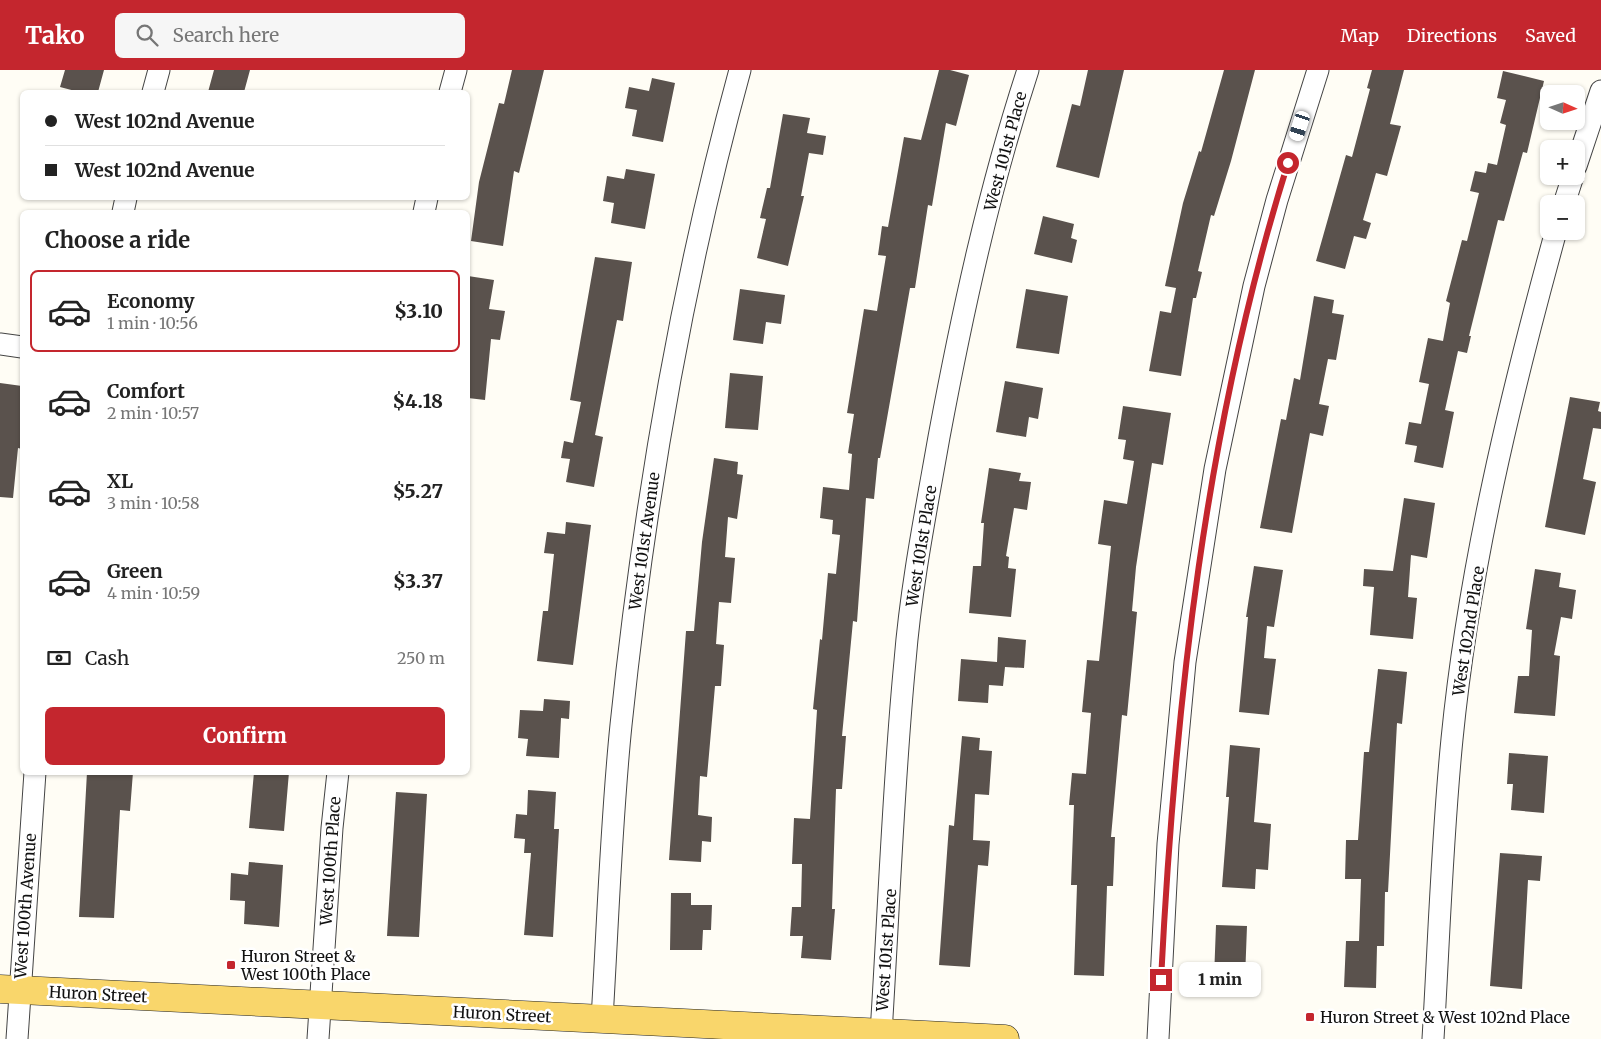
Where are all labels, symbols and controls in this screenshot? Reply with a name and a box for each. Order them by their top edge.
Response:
search box [115,13,465,58]
text: Tako [25,20,85,51]
icon: search [133,21,161,49]
text: Search here [173,23,279,47]
text: Map [1341,24,1379,47]
text: Directions [1407,24,1497,47]
text: Saved [1525,24,1576,47]
north arrow [1540,85,1585,130]
map controls [1540,85,1585,240]
street label: West 101st Place [979,89,1031,214]
text: West 102nd Avenue [75,109,255,133]
car [1288,109,1311,143]
button: + [1540,140,1585,185]
route start [1277,152,1299,174]
text: West 102nd Avenue [75,158,255,182]
button: − [1540,195,1585,240]
text: Choose a ride [45,226,190,254]
icon: car [47,289,92,334]
text: Economy [107,289,195,313]
text: $3.10 [394,299,443,323]
text: 1 min · 10:56 [107,313,198,333]
icon: car [47,379,92,424]
text: Comfort [107,379,185,403]
text: $4.18 [393,389,443,413]
text: 2 min · 10:57 [107,403,199,423]
icon: car [47,469,92,514]
text: XL [107,469,133,493]
street label: West 101st Avenue [624,471,664,612]
text: $5.27 [393,479,443,503]
street label: West 101st Place [901,484,940,609]
text: 3 min · 10:58 [107,493,200,513]
icon: car [47,559,92,604]
text: Green [107,559,163,583]
street label: West 102nd Place [1448,565,1488,698]
text: $3.37 [393,569,443,593]
text: 4 min · 10:59 [107,583,200,603]
icon: cash [45,644,73,672]
text: Cash [85,646,129,670]
text: 250 m [397,648,445,668]
button: Confirm [45,707,445,765]
street label: West 100th Place [315,796,344,927]
street label: West 100th Avenue [10,833,40,980]
street label: West 101st Place [872,888,900,1013]
place label: Huron Street & West 100th Place [240,946,370,984]
marker: Huron Street & West 100th Place [225,959,237,971]
callout: 1 min [1178,962,1261,998]
route end [1150,969,1172,991]
text: 1 min [1198,969,1242,989]
street label: Huron Street [48,981,149,1007]
street label: Huron Street [452,1001,553,1027]
place label: Huron Street & West 102nd Place [1320,1007,1570,1027]
marker: Huron Street & West 102nd Place [1304,1011,1316,1023]

